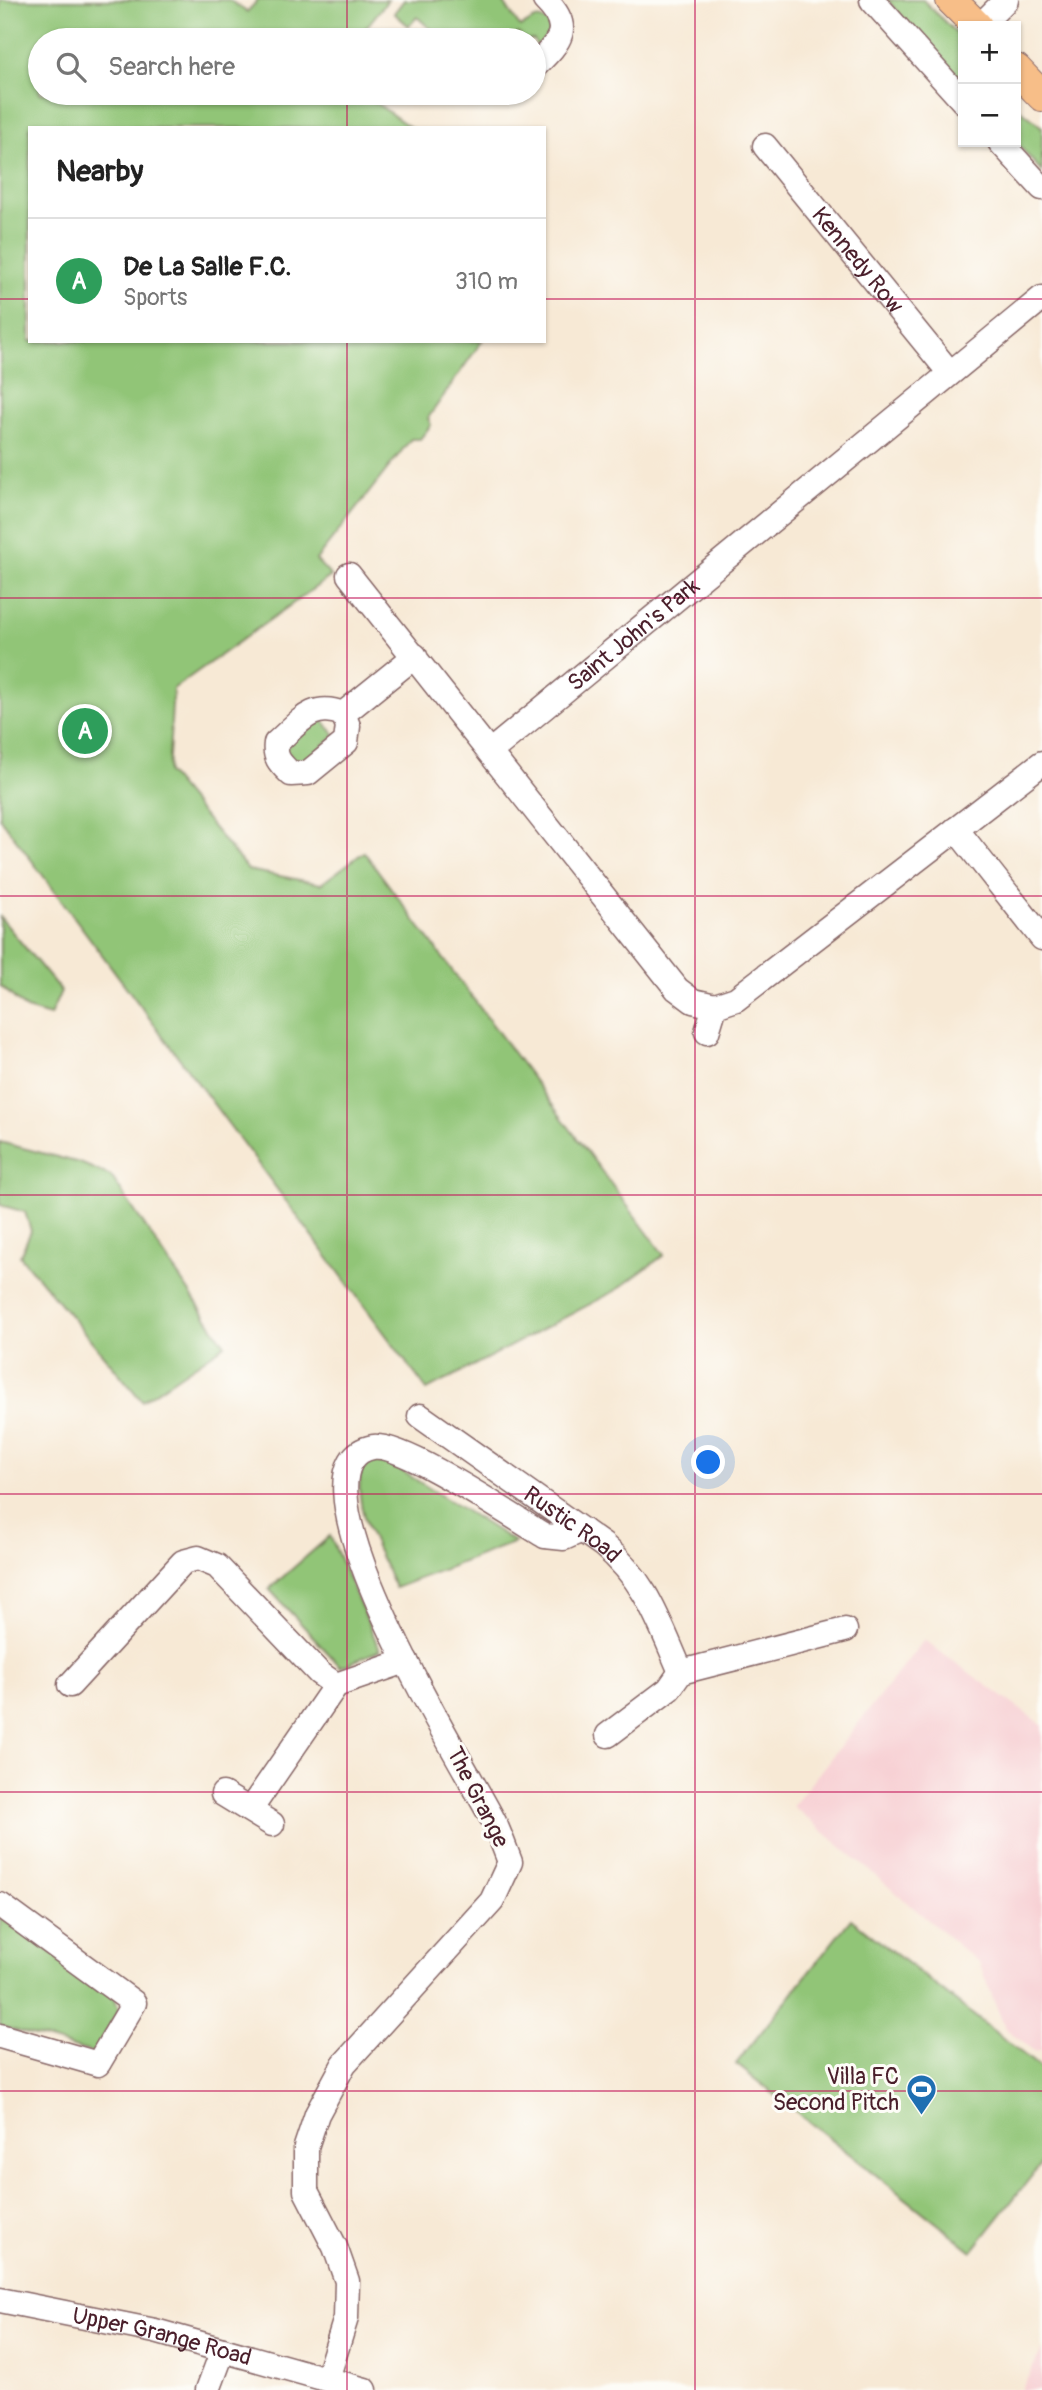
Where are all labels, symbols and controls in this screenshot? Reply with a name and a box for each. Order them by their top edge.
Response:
map controls [958,21,1021,147]
button: + [958,21,1021,84]
search box [28,28,546,105]
icon: search [52,48,90,86]
text: Search here [108,51,235,83]
button: − [958,84,1021,147]
text: Nearby [56,153,143,190]
street label: Kennedy Row [806,201,910,320]
text: De La Salle F.C. [123,251,291,283]
text: A [72,267,86,296]
text: 310 m [455,267,518,296]
text: Sports [123,283,187,312]
street label: Saint John's Park [561,571,705,697]
pin: A [62,705,108,757]
your location [691,1445,725,1479]
street label: Rustic Road [518,1479,628,1569]
street label: The Grange [440,1742,516,1853]
place label: Villa FC Second Pitch [773,2062,899,2117]
sports icon: Villa FC Second Pitch [905,2072,939,2116]
street label: Upper Grange Road [70,2300,255,2372]

